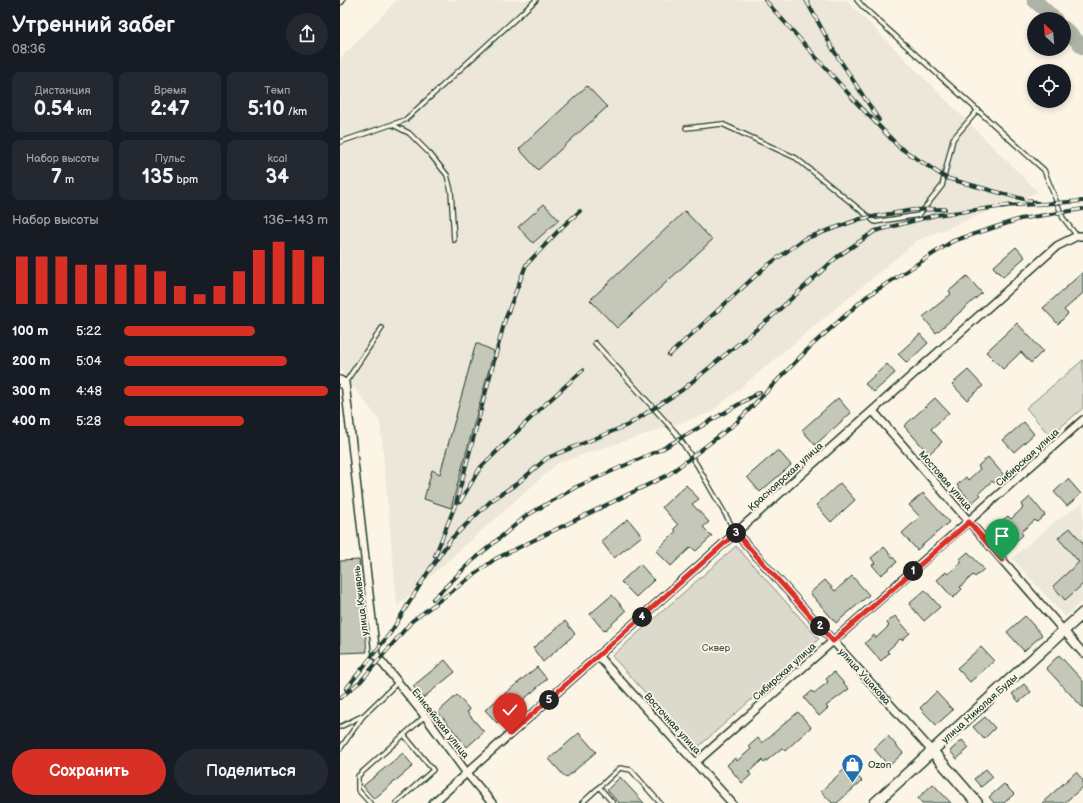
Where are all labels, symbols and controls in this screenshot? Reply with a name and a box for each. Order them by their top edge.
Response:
text: Утренний забег [12,12,175,39]
north arrow [1027,12,1071,56]
map controls [1027,12,1071,108]
button: share [286,13,328,55]
text: 08:36 [12,41,46,57]
button: locate [1027,64,1071,108]
text: Дистанция [35,84,91,97]
text: Время [154,84,186,97]
text: Темп [264,84,290,97]
text: 0.54 [34,97,74,121]
text: 2:47 [150,97,190,121]
text: 5:10 [247,97,285,121]
text: km [74,105,91,118]
text: /km [285,105,307,118]
text: Набор высоты [26,152,99,165]
text: Пульс [155,152,185,165]
text: kcal [267,152,287,165]
text: 7 [51,165,62,189]
text: 135 [142,165,173,189]
text: 34 [266,165,289,189]
text: m [62,173,74,186]
text: bpm [173,173,198,186]
text: Набор высоты [12,212,99,228]
text: 136–143 m [263,212,328,228]
text: 100 m [12,323,48,339]
text: 5:22 [76,323,101,339]
text: 200 m [12,353,50,369]
text: 5:04 [76,353,102,369]
text: 300 m [12,383,50,399]
text: 4:48 [76,383,102,399]
text: 400 m [12,413,50,429]
text: 5:28 [76,413,101,429]
street label: Сибирская улица [994,426,1062,489]
street label: Красноярская улица [746,440,826,514]
street label: Мостовая улица [916,448,975,513]
pin [985,519,1019,560]
pin: 3 [726,523,746,543]
icon: arrive [991,525,1013,547]
text: 3 [733,526,739,539]
pin: 1 [903,561,923,581]
text: 1 [911,564,915,577]
street label: улица Кживонь [351,565,371,637]
pin: 4 [632,607,652,627]
text: 4 [639,610,645,623]
pin: 2 [810,616,830,636]
text: 2 [817,619,823,632]
street label: Сибирская улица [751,640,819,703]
park label: Сквер [702,642,731,654]
street label: улица Ушакова [836,646,893,708]
street label: улица Николая Буды [939,671,1020,746]
street label: Енисейская улица [409,686,471,761]
pin: 5 [539,690,559,710]
street label: Восточная улица [641,690,703,757]
pin [493,693,527,734]
text: 5 [546,693,552,706]
icon: check [499,699,521,721]
button: Сохранить [12,749,166,795]
button: Поделиться [174,749,328,795]
shop icon: Ozon [840,751,866,784]
place label: Ozon [868,759,892,771]

